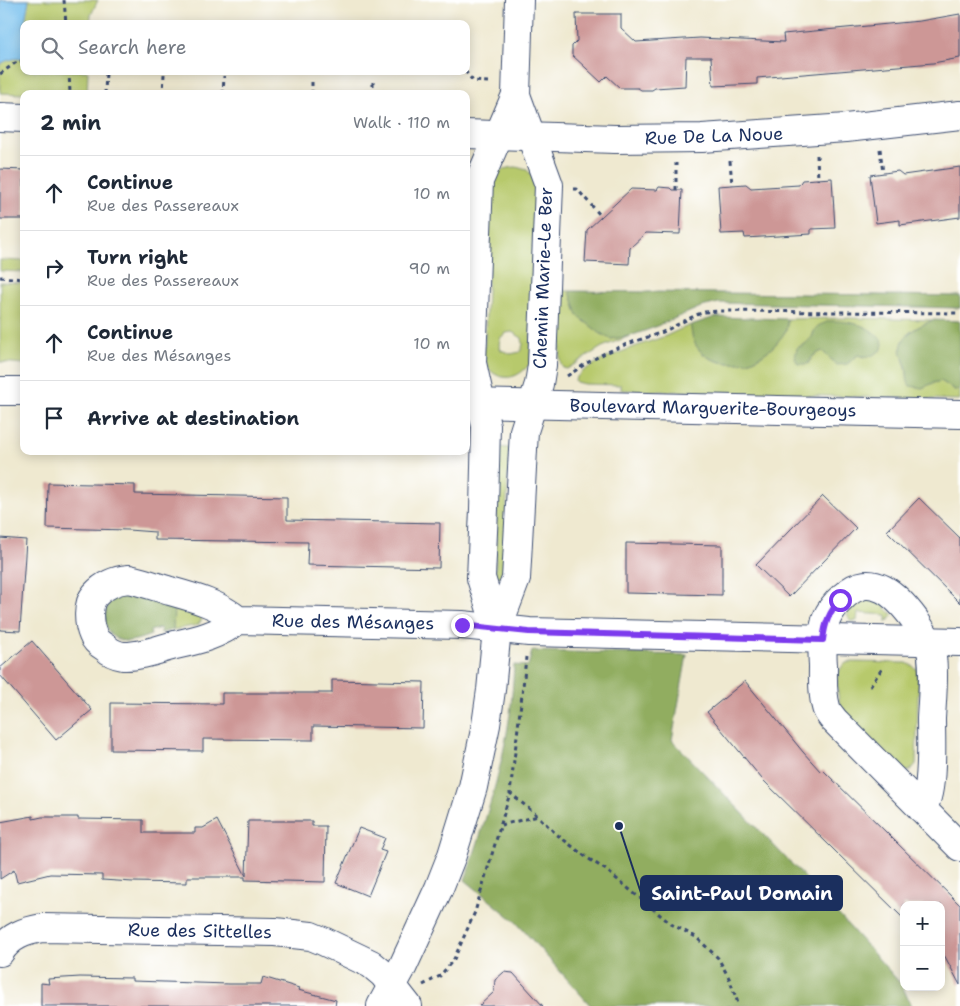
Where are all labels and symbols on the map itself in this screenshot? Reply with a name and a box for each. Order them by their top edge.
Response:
street label: Rue De La Noue [644,122,784,150]
street label: Chemin Marie-Le Ber [528,187,558,369]
street label: Boulevard Marguerite-Bourgeoys [569,393,857,423]
route start [829,589,852,612]
street label: Rue des Mésanges [272,609,434,635]
route end [451,614,474,637]
callout: Saint-Paul Domain [641,876,842,910]
text: Saint-Paul Domain [651,881,833,906]
street label: Rue des Sittelles [128,918,272,944]

